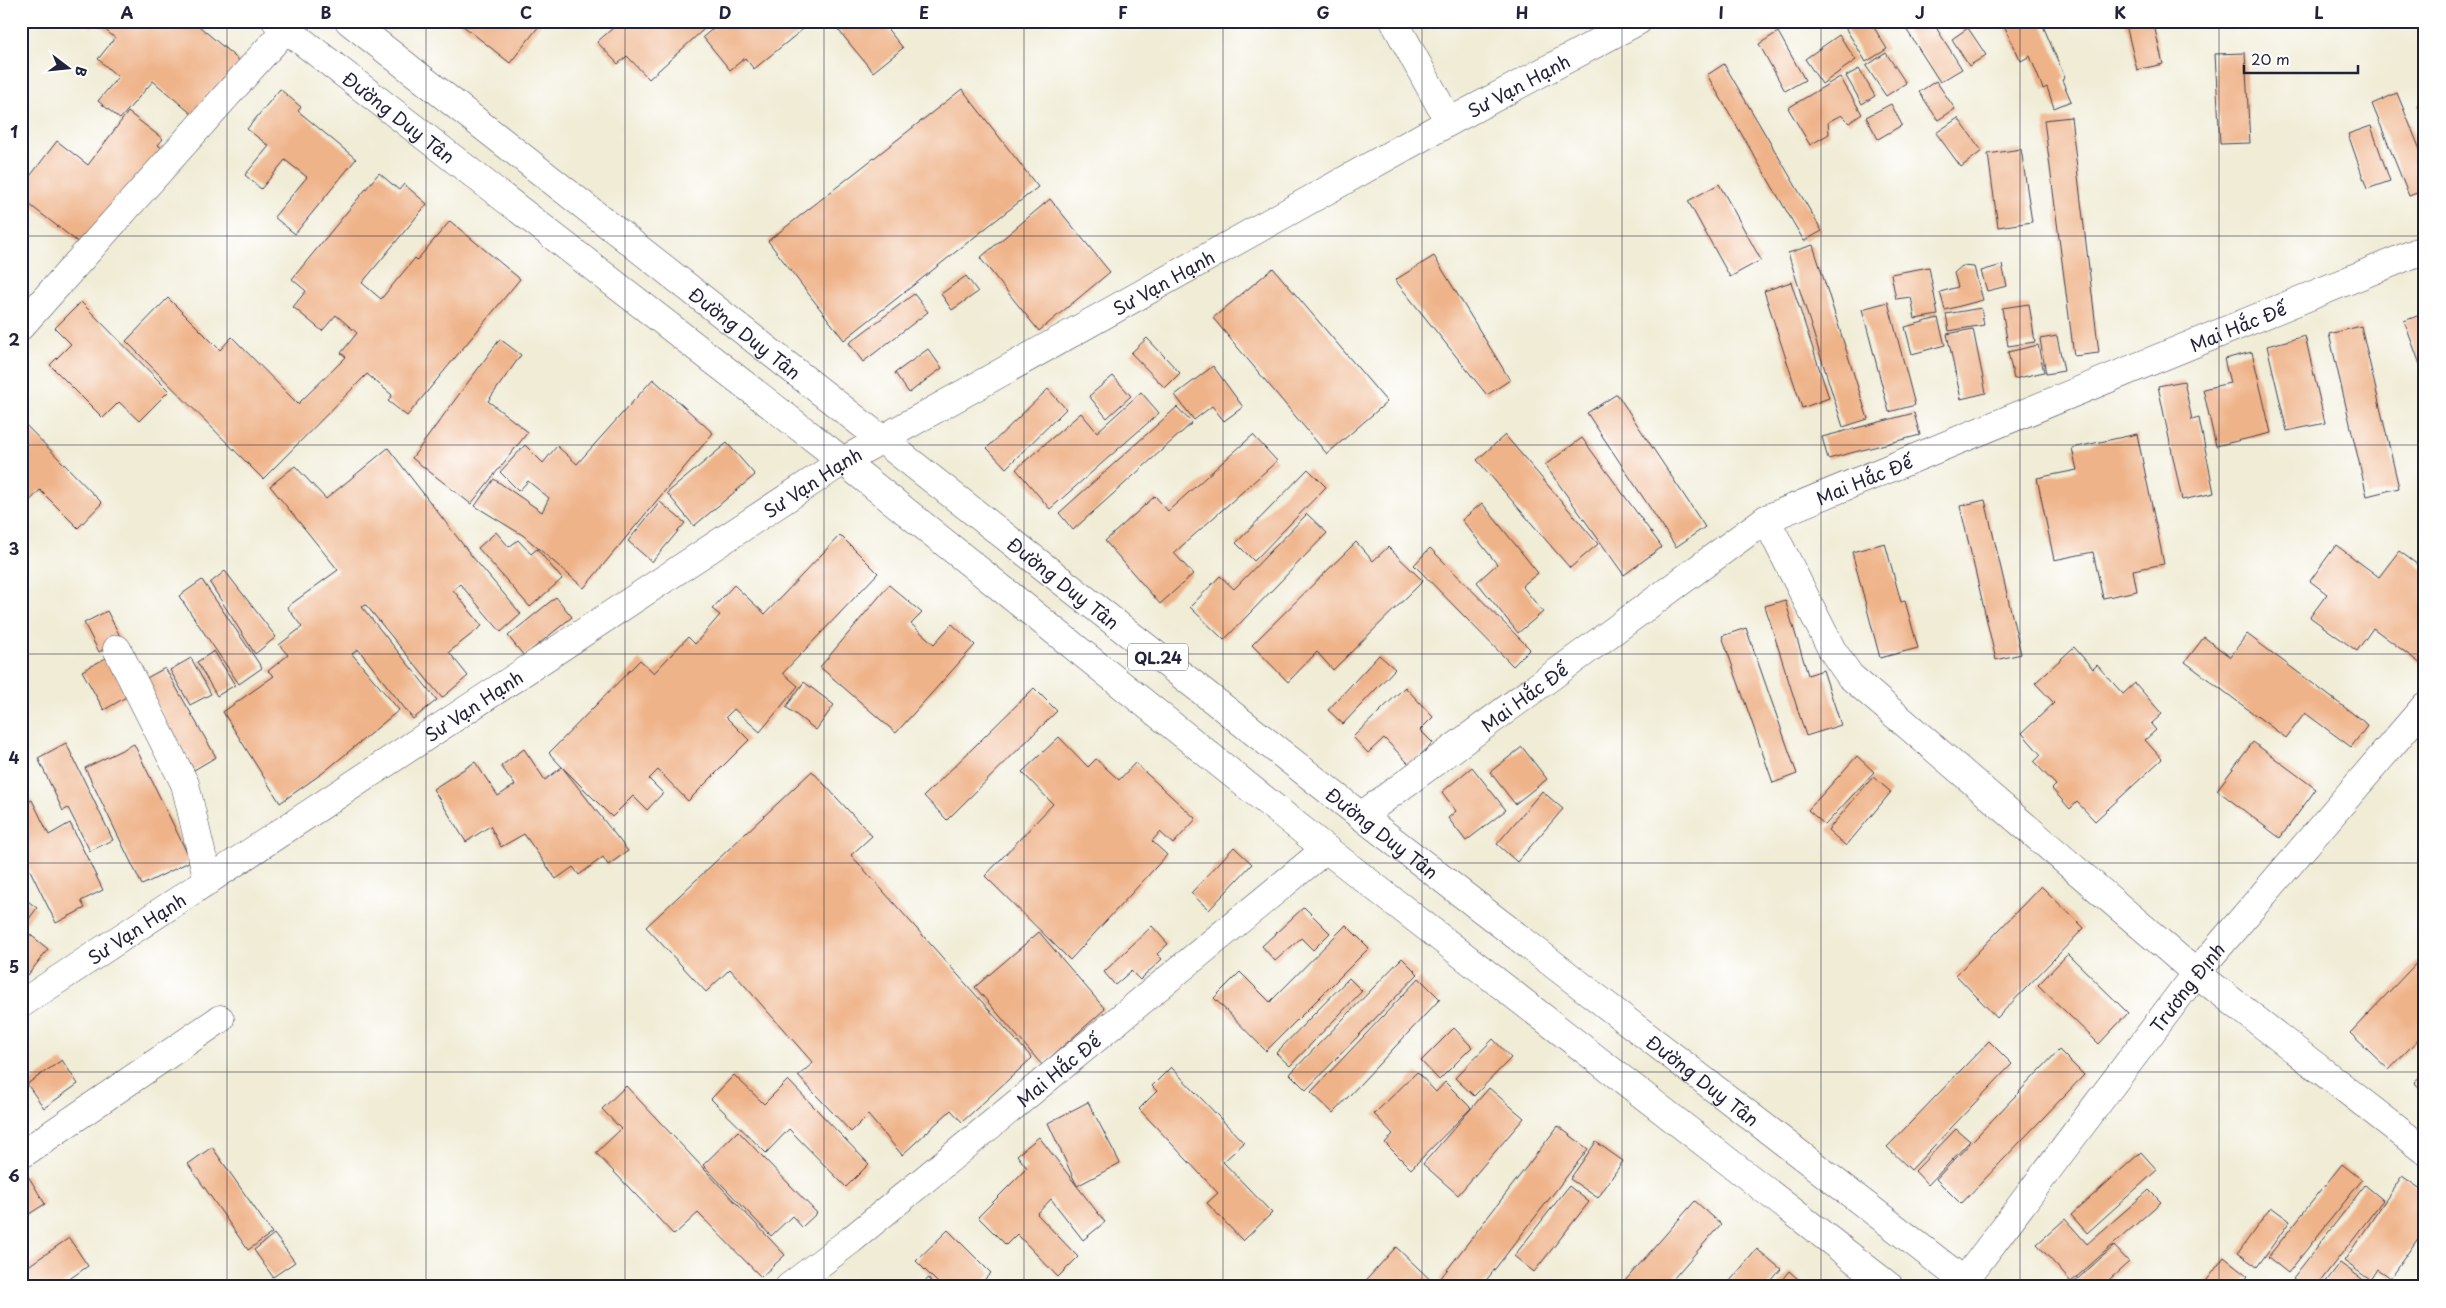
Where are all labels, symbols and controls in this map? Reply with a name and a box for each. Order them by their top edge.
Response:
text: A [121,0,134,24]
text: B [321,0,332,24]
text: C [520,0,532,24]
text: D [719,0,731,24]
text: E [919,0,929,24]
text: F [1118,0,1128,24]
text: G [1316,0,1330,24]
text: H [1516,0,1528,24]
text: I [1718,0,1724,24]
text: J [1915,0,1925,24]
text: K [2114,0,2126,24]
text: L [2314,0,2324,24]
north arrow [42,42,92,92]
scale bar [2244,42,2357,74]
street label: Sư Vạn Hạnh [1462,47,1574,124]
text: 20 m [2251,47,2290,70]
text: B [70,64,92,79]
street label: Đường Duy Tân [337,64,461,169]
text: 1 [10,119,18,143]
street label: Sư Vạn Hạnh [1107,243,1219,321]
street label: Đường Duy Tân [684,280,807,385]
street label: Mai Hắc Đế [2185,293,2291,358]
text: 2 [8,327,20,351]
street label: Sư Vạn Hạnh [757,440,866,524]
street label: Mai Hắc Đế [1812,447,1918,511]
street label: Đường Duy Tân [1002,530,1126,635]
text: 3 [9,536,19,560]
road number: QL.24 [1128,644,1188,670]
street label: Mai Hắc Đế [1475,655,1574,738]
street label: Sư Vạn Hạnh [419,663,528,748]
text: 4 [9,745,20,769]
street label: Đường Duy Tân [1321,780,1444,885]
street label: Sư Vạn Hạnh [82,886,191,970]
street label: Trương Định [2143,936,2231,1038]
text: 5 [9,954,19,978]
street label: Mai Hắc Đế [1010,1026,1107,1112]
street label: Đường Duy Tân [1641,1028,1765,1132]
text: 6 [8,1163,20,1187]

